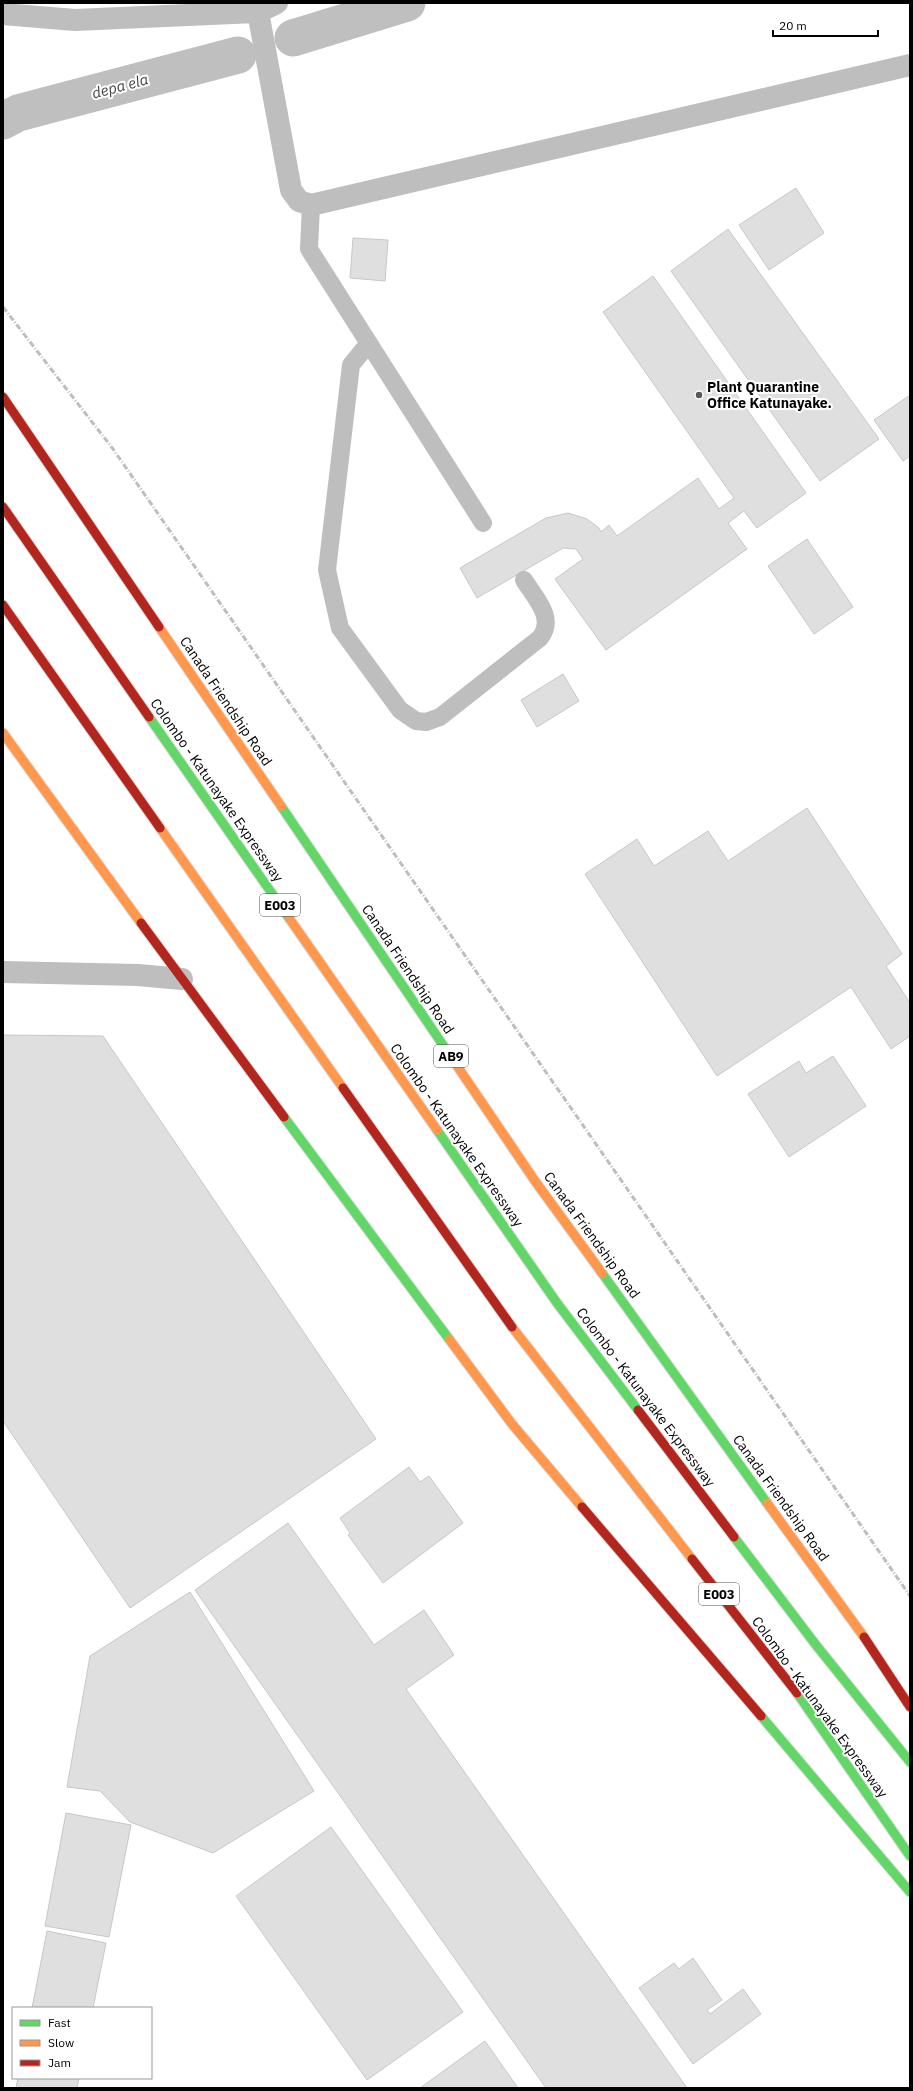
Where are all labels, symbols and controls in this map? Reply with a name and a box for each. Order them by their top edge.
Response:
scale bar [773,12,878,38]
text: 20 m [779,18,807,33]
water label: depa ela [90,69,151,103]
place label: Plant Quarantine Office Katunayake. [707,378,832,412]
marker: Plant Quarantine Office Katunayake. [694,390,704,400]
street label: Canada Friendship Road [176,633,276,769]
street label: Colombo - Katunayake Expressway [147,695,287,885]
road number: E003 [260,894,300,916]
street label: Canada Friendship Road [358,901,458,1037]
street label: Colombo - Katunayake Expressway [387,1040,527,1230]
road number: AB9 [434,1045,468,1067]
street label: Canada Friendship Road [540,1168,644,1302]
street label: Colombo - Katunayake Expressway [573,1304,719,1490]
street label: Canada Friendship Road [729,1431,833,1565]
road number: E003 [699,1583,739,1605]
street label: Colombo - Katunayake Expressway [748,1613,892,1801]
legend [12,2007,152,2079]
text: Fast [48,2015,71,2030]
text: Slow [48,2035,74,2050]
text: Jam [48,2055,71,2070]

